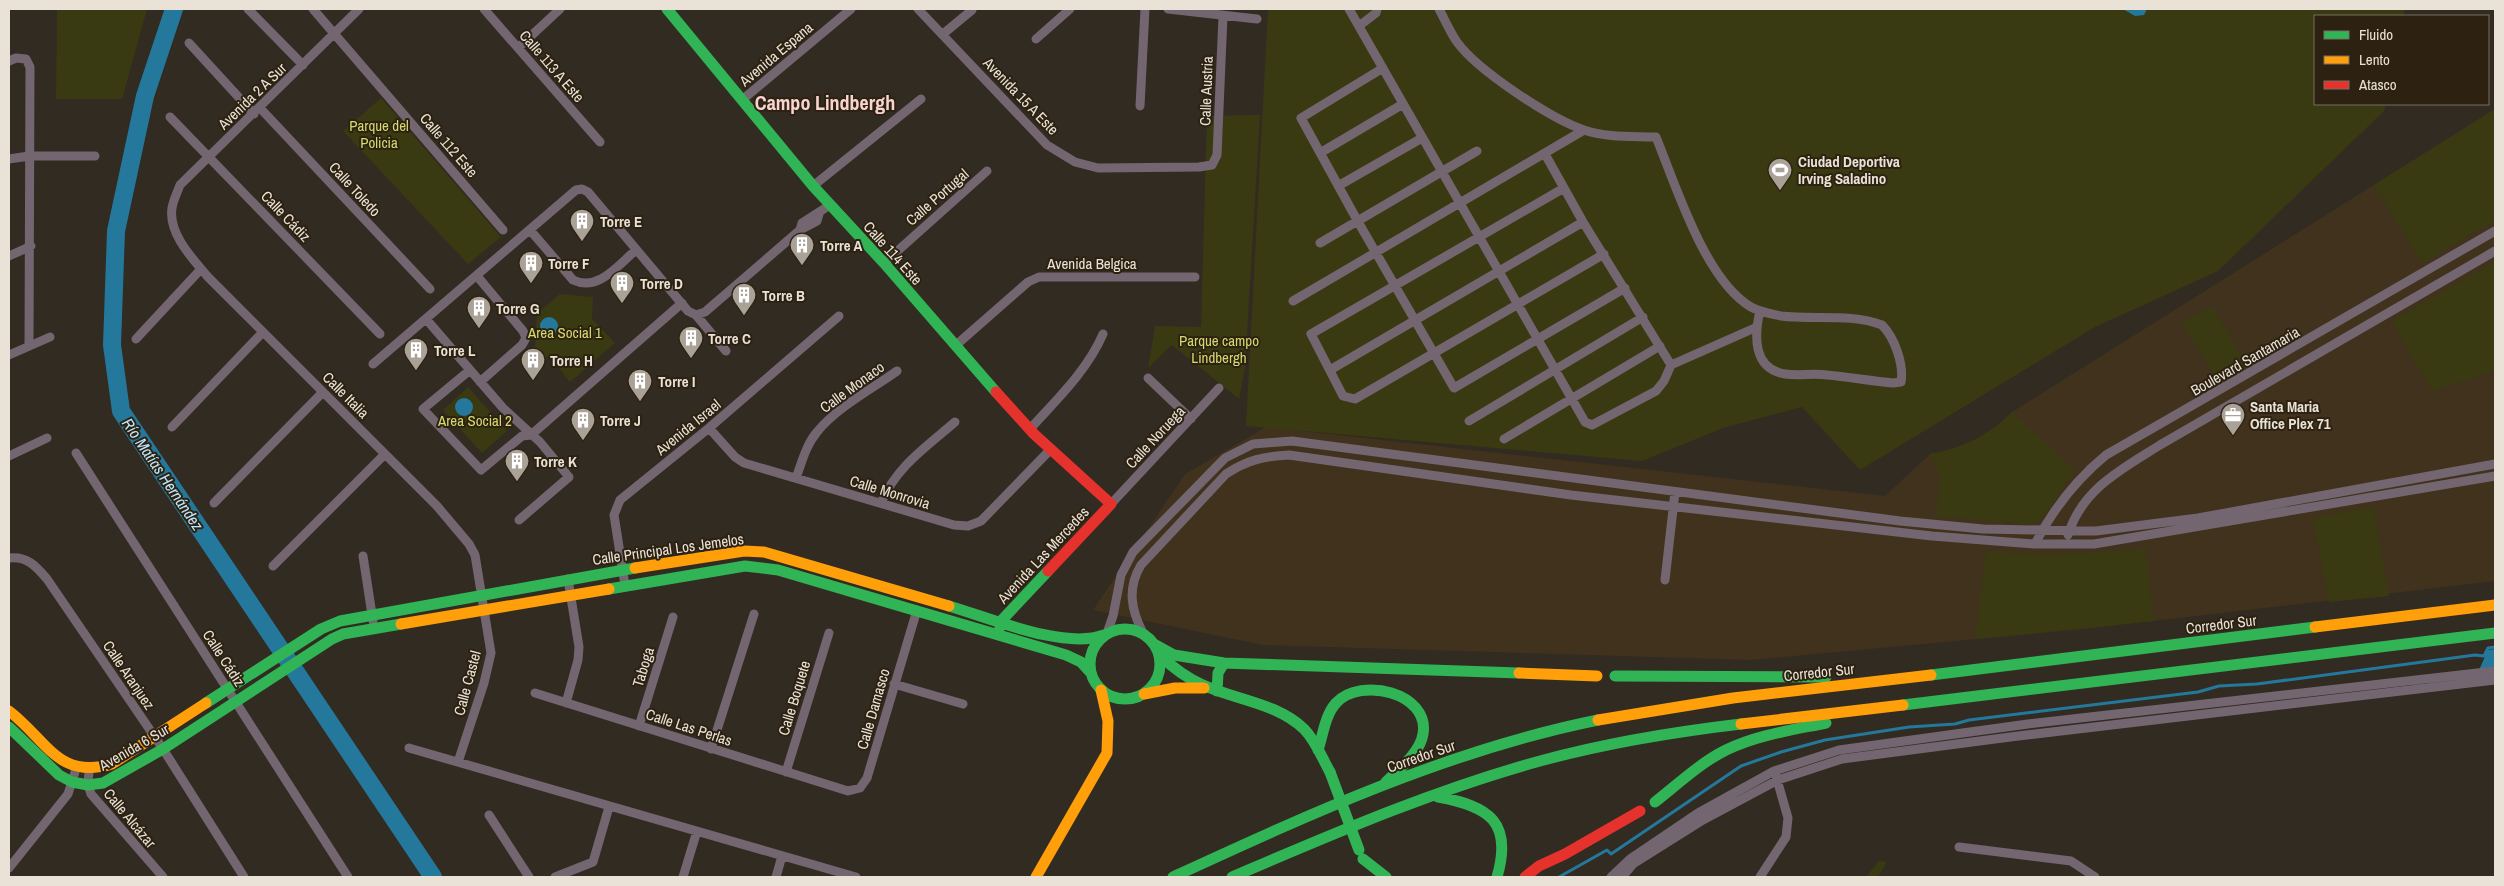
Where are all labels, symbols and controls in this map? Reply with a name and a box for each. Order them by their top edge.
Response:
legend [2314,15,2489,105]
street label: Avenida Espana [734,17,817,92]
text: Fluido [2359,24,2393,45]
street label: Calle 113 A Este [515,25,589,107]
text: Lento [2359,49,2390,70]
street label: Avenida 15 A Este [978,52,1064,139]
street label: Calle Austria [1194,56,1218,126]
street label: Avenida 2 A Sur [212,58,291,135]
text: Atasco [2358,74,2397,95]
district label: Campo Lindbergh [755,89,895,116]
street label: Calle 112 Este [415,108,483,182]
park label: Parque del Policia [349,115,409,153]
place label: Ciudad Deportiva Irving Saladino [1798,151,1900,189]
street label: Calle Toledo [324,157,386,221]
sports icon: Ciudad Deportiva Irving Saladino [1767,157,1793,191]
street label: Calle Portugal [901,164,973,230]
street label: Calle Cádiz [256,186,316,246]
building icon: Torre E [569,208,595,242]
place label: Torre E [600,211,642,232]
street label: Calle 114 Este [859,217,927,290]
building icon: Torre A [789,232,815,266]
place label: Torre A [820,235,863,256]
building icon: Torre F [518,250,544,284]
place label: Torre F [548,253,589,274]
street label: Avenida Belgica [1046,253,1137,274]
building icon: Torre D [609,270,635,304]
place label: Torre D [640,273,683,294]
building icon: Torre B [731,282,757,316]
place label: Torre B [762,285,805,306]
building icon: Torre G [466,295,492,329]
place label: Torre G [496,298,540,319]
street label: Boulevard Santamaria [2187,321,2303,401]
park label: Area Social 1 [527,322,602,343]
building icon: Torre C [678,325,704,359]
place label: Torre C [708,328,751,349]
park label: Parque campo Lindbergh [1179,330,1259,368]
building icon: Torre L [403,337,429,371]
place label: Torre L [434,340,476,361]
building icon: Torre H [520,347,546,381]
place label: Torre H [550,350,593,371]
street label: Calle Monaco [815,356,889,418]
street label: Calle Italia [318,367,374,423]
building icon: Torre I [627,368,653,402]
place label: Torre I [658,371,695,392]
street label: Avenida Israel [650,394,725,460]
place label: Santa Maria Office Plex 71 [2250,396,2331,434]
street label: Calle Noruega [1121,401,1190,473]
office icon: Santa Maria Office Plex 71 [2220,402,2246,436]
building icon: Torre J [570,407,596,441]
park label: Area Social 2 [437,410,512,431]
place label: Torre J [600,410,641,431]
water label: Río Matías Hernández [117,413,209,535]
building icon: Torre K [504,448,530,482]
place label: Torre K [534,451,577,472]
street label: Calle Monrovia [847,470,933,514]
street label: Avenida Las Mercedes [992,502,1094,609]
street label: Calle Principal Los Jemelos [591,528,745,570]
street label: Corredor Sur [2184,609,2258,639]
street label: Calle Cádiz [198,626,250,690]
street label: Calle Aranjuez [98,636,160,714]
street label: Taboga [627,644,659,689]
street label: Calle Castel [448,648,486,718]
street label: Calle Boquete [773,658,815,738]
street label: Corredor Sur [1783,658,1855,686]
street label: Calle Damasco [851,666,895,752]
street label: Calle Las Perlas [643,703,735,751]
street label: Avenida 6 Sur [94,718,173,776]
street label: Corredor Sur [1384,734,1458,778]
street label: Calle Alcázar [99,784,161,852]

